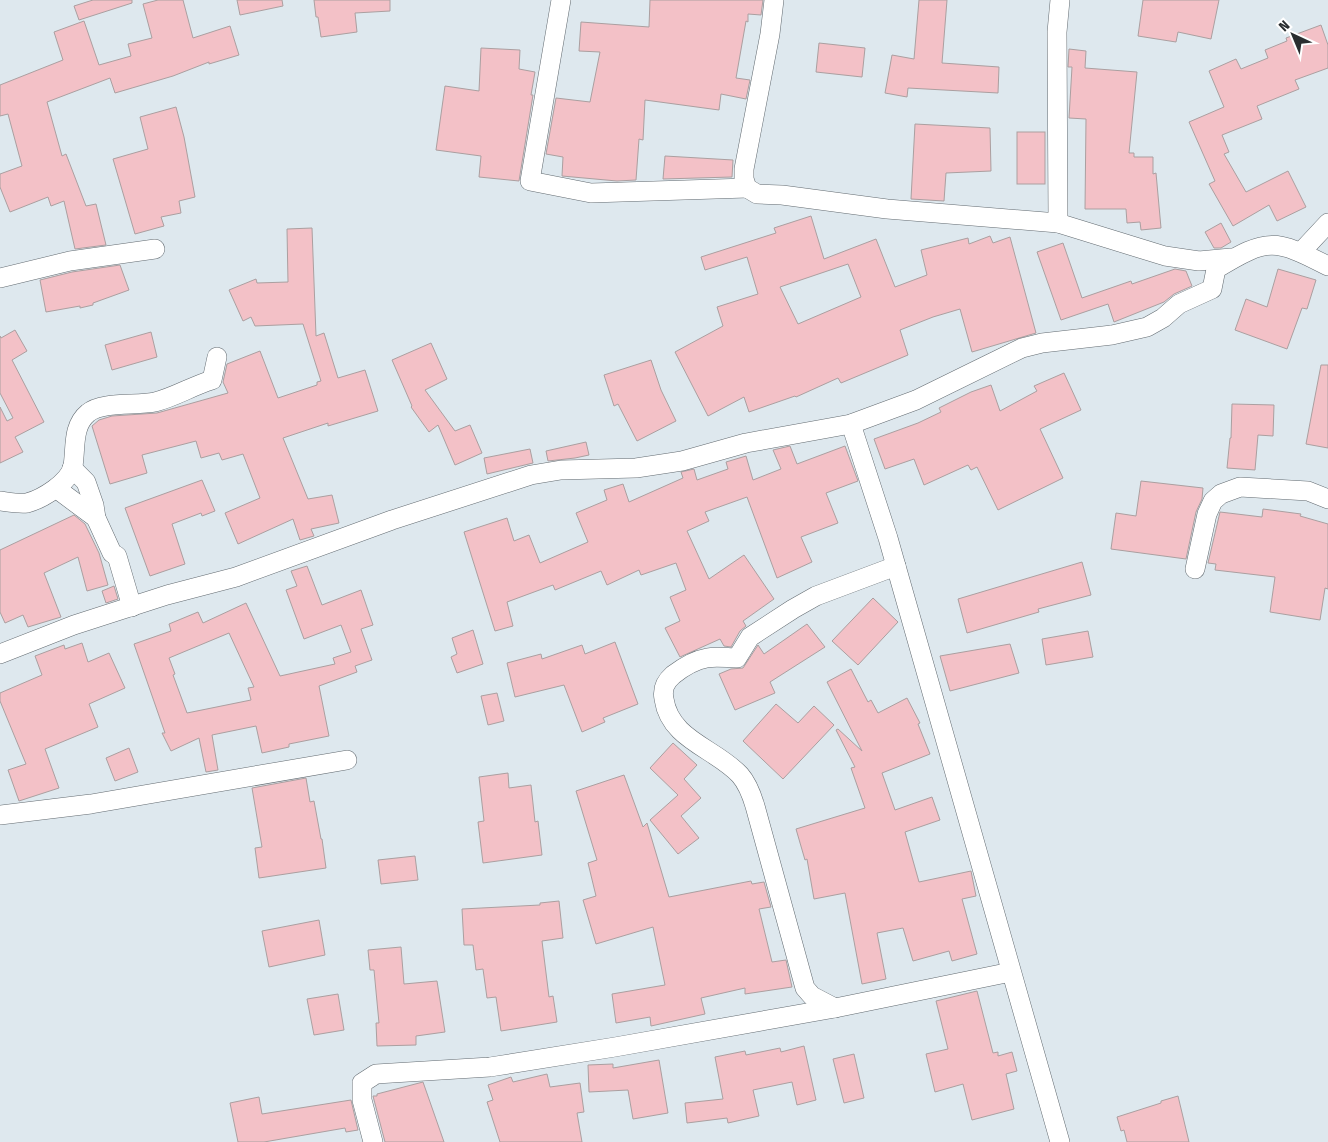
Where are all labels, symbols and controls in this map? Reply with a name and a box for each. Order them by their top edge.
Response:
north arrow [1268,10,1318,60]
text: N [1275,17,1293,35]

